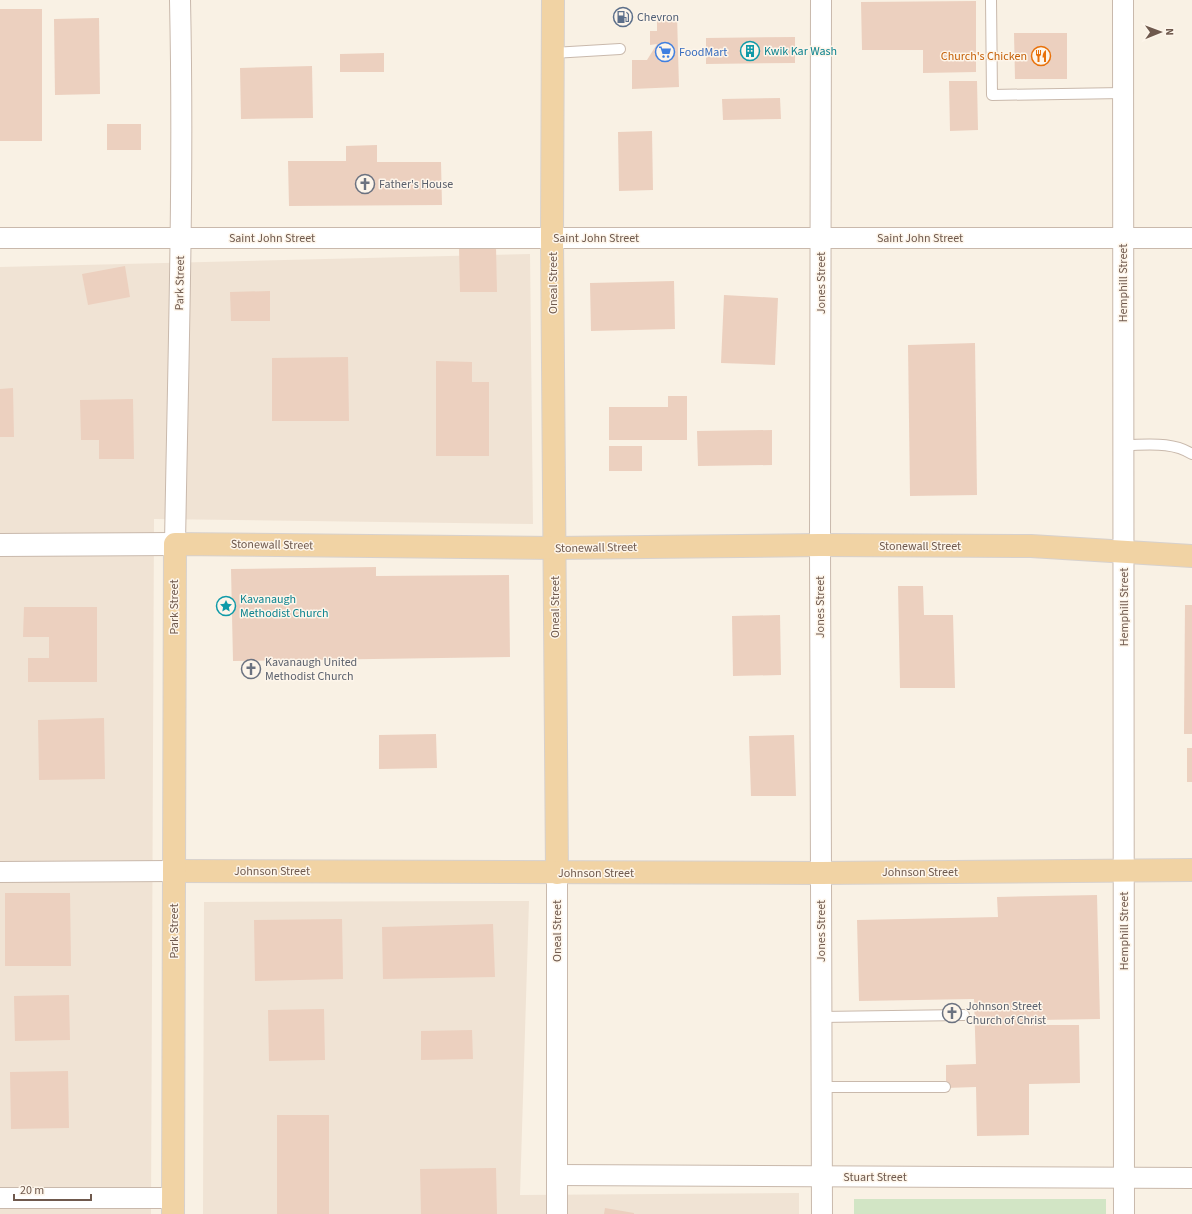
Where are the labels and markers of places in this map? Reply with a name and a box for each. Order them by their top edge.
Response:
fuel station icon: Chevron [612,6,634,28]
place label: Chevron [637,9,679,26]
building icon: Kwik Kar Wash [739,40,761,62]
supermarket icon: FoodMart [654,41,676,63]
place label: Kwik Kar Wash [764,43,837,60]
place label: FoodMart [679,44,727,61]
restaurant icon: Church's Chicken [1030,45,1052,67]
place label: Church's Chicken [941,48,1027,65]
church icon: Father's House [354,173,376,195]
place label: Father's House [379,176,453,193]
place label: Kavanaugh Methodist Church [240,591,328,622]
place icon: Kavanaugh Methodist Church [215,595,237,617]
place label: Kavanaugh United Methodist Church [265,654,357,685]
church icon: Kavanaugh United Methodist Church [240,658,262,680]
place label: Johnson Street Church of Christ [966,998,1046,1029]
church icon: Johnson Street Church of Christ [941,1002,963,1024]

